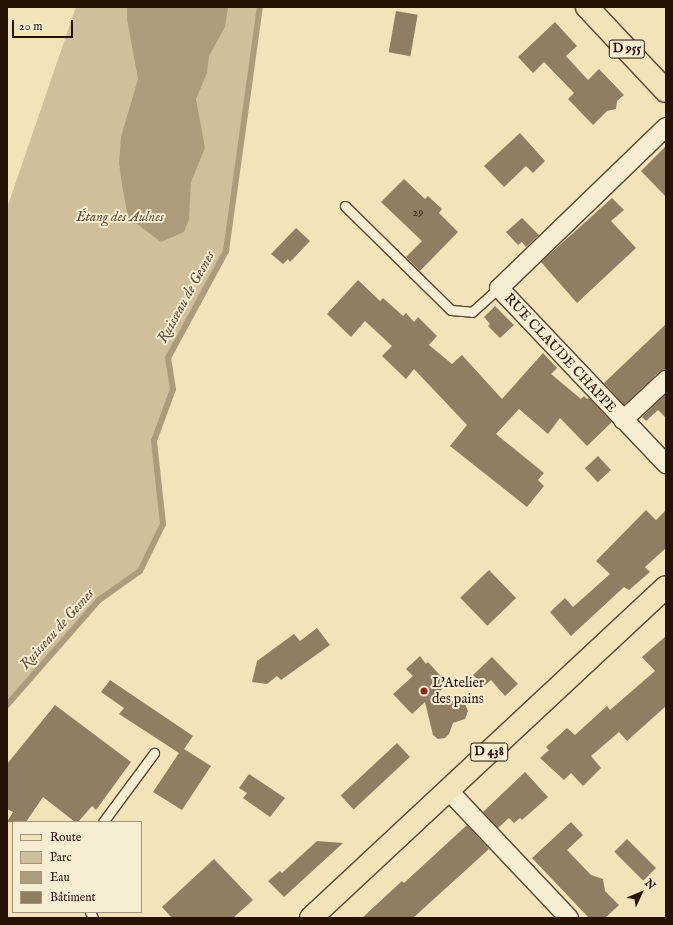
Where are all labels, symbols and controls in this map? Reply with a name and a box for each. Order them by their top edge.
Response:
scale bar [14,12,75,38]
text: 20 m [19,19,42,34]
road number: D 955 [608,38,646,60]
house number: 29 [413,206,423,220]
park label: Étang des Aulnes [76,209,164,225]
water label: Ruisseau de Gesnes [153,248,219,346]
street label: RUE CLAUDE CHAPPE [500,290,620,416]
water label: Ruisseau de Gesnes [16,585,98,673]
place label: L'Atelier des pains [432,675,484,708]
marker: L'Atelier des pains [419,686,429,696]
road number: D 438 [470,741,508,763]
legend [12,821,142,913]
text: Route [50,830,81,845]
text: Parc [50,850,72,865]
text: Eau [50,870,70,885]
north arrow [621,873,661,913]
text: N [641,876,658,893]
text: Bâtiment [50,890,96,905]

